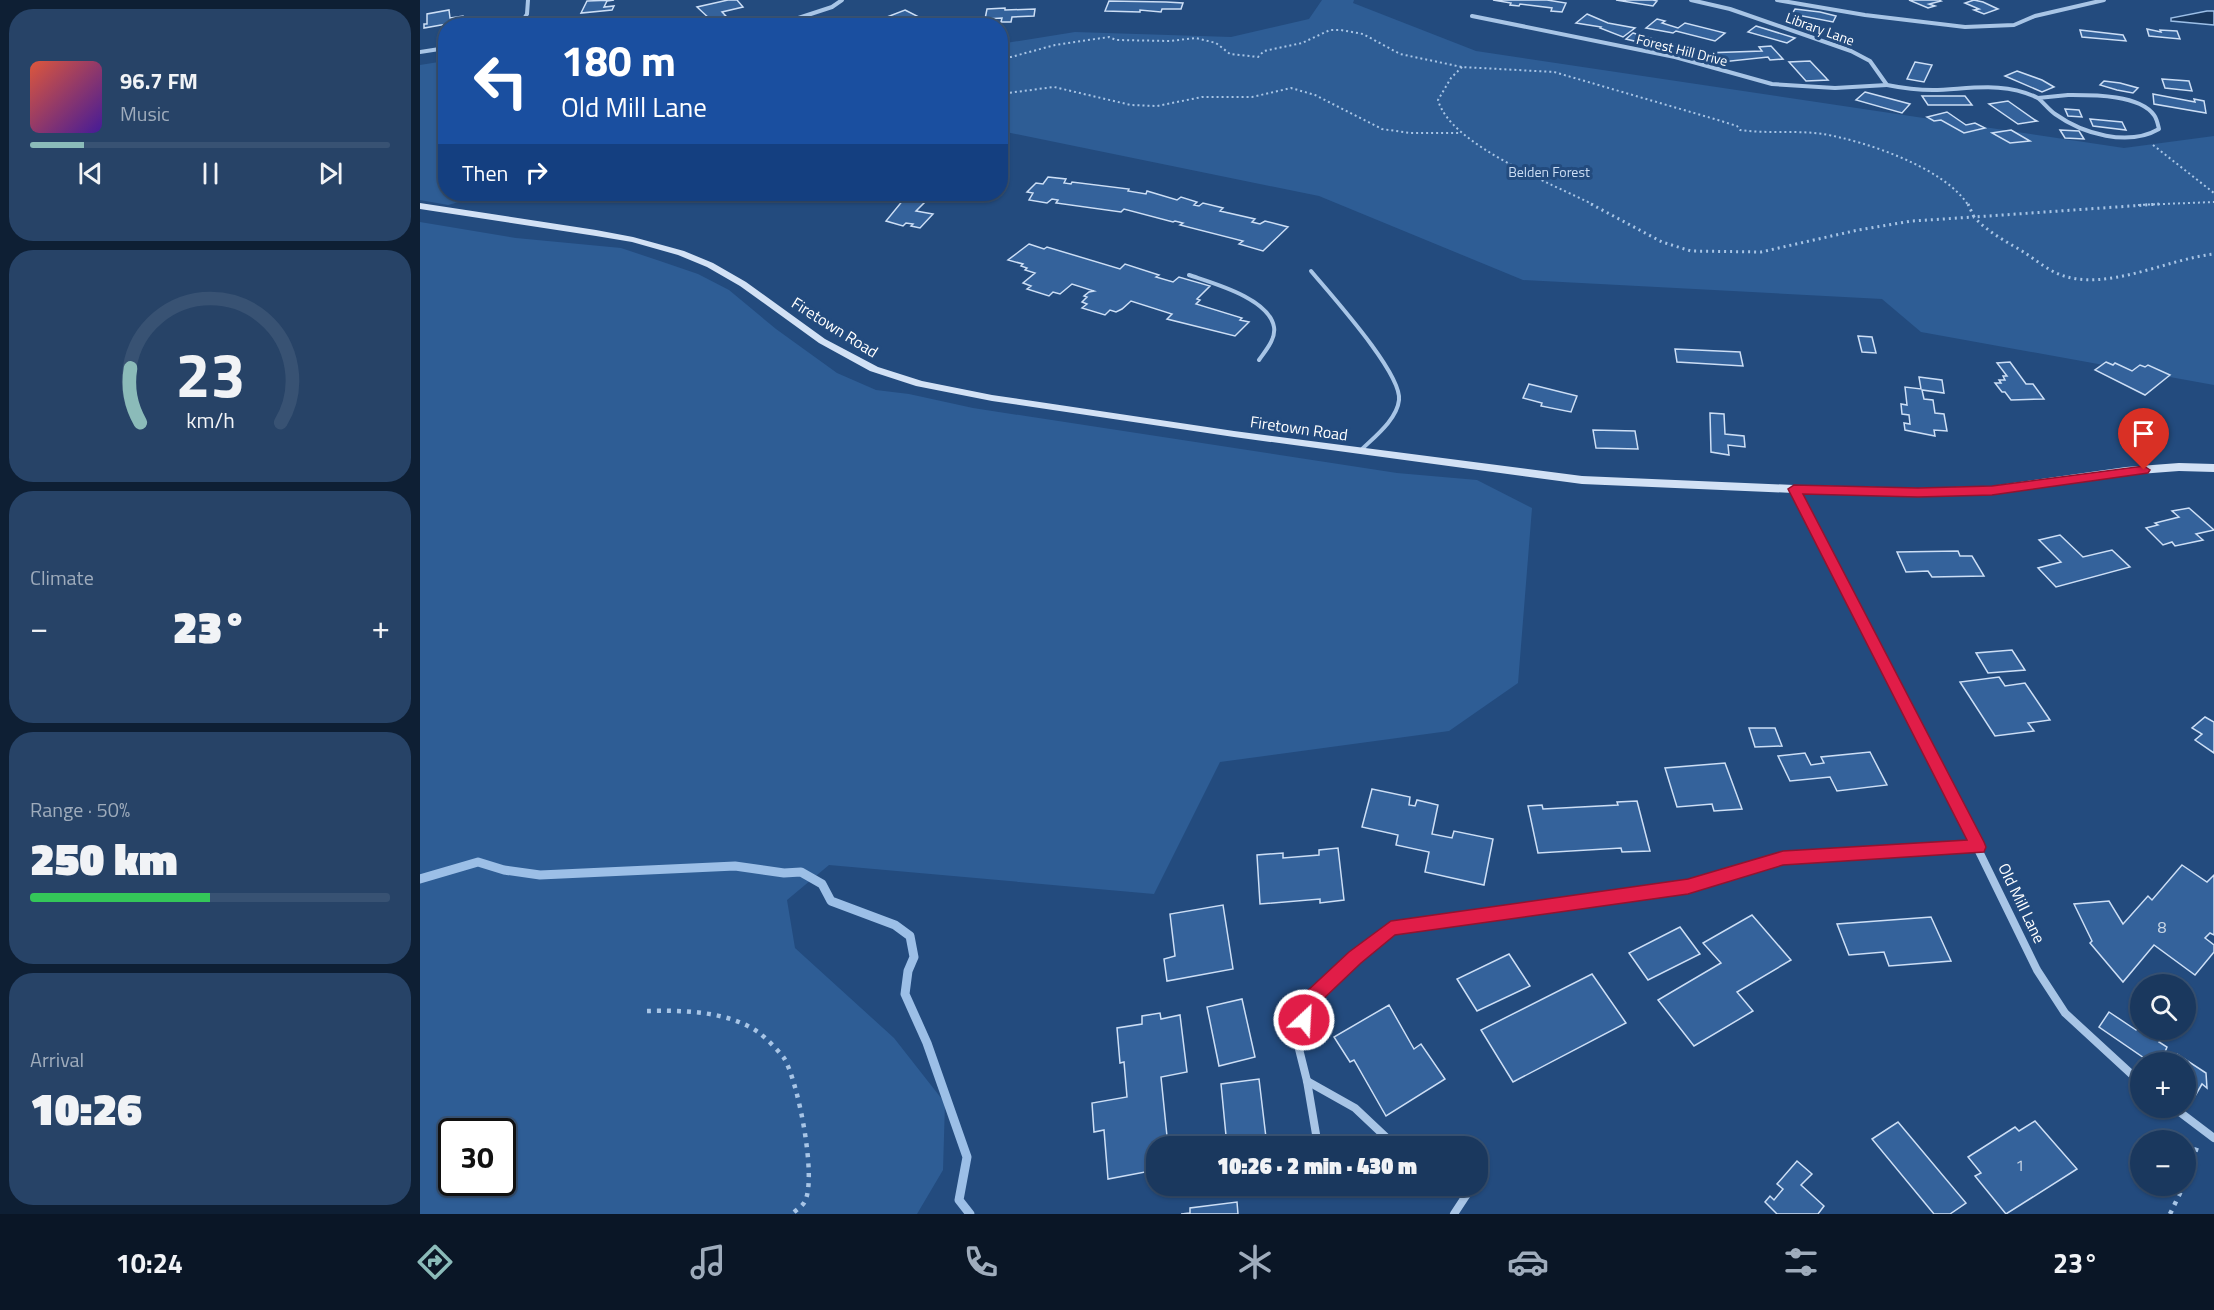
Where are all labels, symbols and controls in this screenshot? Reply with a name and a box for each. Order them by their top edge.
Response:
street label: Library Lane [1783,6,1858,51]
text: 180 m [561,28,676,92]
street label: Forest Hill Drive [1634,28,1730,71]
icon: left [462,42,540,120]
text: 96.7 FM [120,64,198,98]
text: Old Mill Lane [561,86,707,127]
text: Music [120,98,170,129]
text: Then [462,156,508,190]
icon: right [520,156,553,189]
icon: previous [74,157,107,190]
icon: pause [194,157,227,190]
icon: next [314,157,347,190]
park label: Belden Forest [1508,161,1590,182]
street label: Firetown Road [787,291,883,363]
text: 23 [175,326,245,421]
text: km/h [186,404,234,436]
pin [2118,408,2169,470]
street label: Firetown Road [1249,409,1349,447]
icon: arrive [2127,417,2160,450]
text: Climate [30,562,94,593]
text: 23° [173,592,247,660]
text: − [30,602,48,652]
text: + [372,602,390,652]
text: Range · 50% [30,794,130,825]
text: 250 km [30,824,178,892]
street label: Old Mill Lane [1992,859,2052,947]
house number: 8 [2158,915,2167,939]
map controls [2130,974,2196,1196]
button: search [2130,974,2196,1040]
position arrow [1272,988,1336,1052]
text: Arrival [30,1044,84,1075]
button: + [2130,1052,2196,1118]
text: 10:26 [30,1074,142,1142]
speed limit sign: 30 [438,1118,516,1196]
button: − [2130,1130,2196,1196]
text: 10:26 · 2 min · 430 m [1217,1149,1417,1183]
house number: 1 [2016,1153,2024,1177]
icon: directions [414,1241,456,1283]
icon: music [687,1241,729,1283]
icon: phone [960,1241,1002,1283]
icon: climate [1234,1241,1276,1283]
icon: car [1507,1241,1549,1283]
icon: filters [1780,1241,1822,1283]
text: 10:24 [116,1242,183,1283]
text: 23° [2053,1242,2098,1283]

